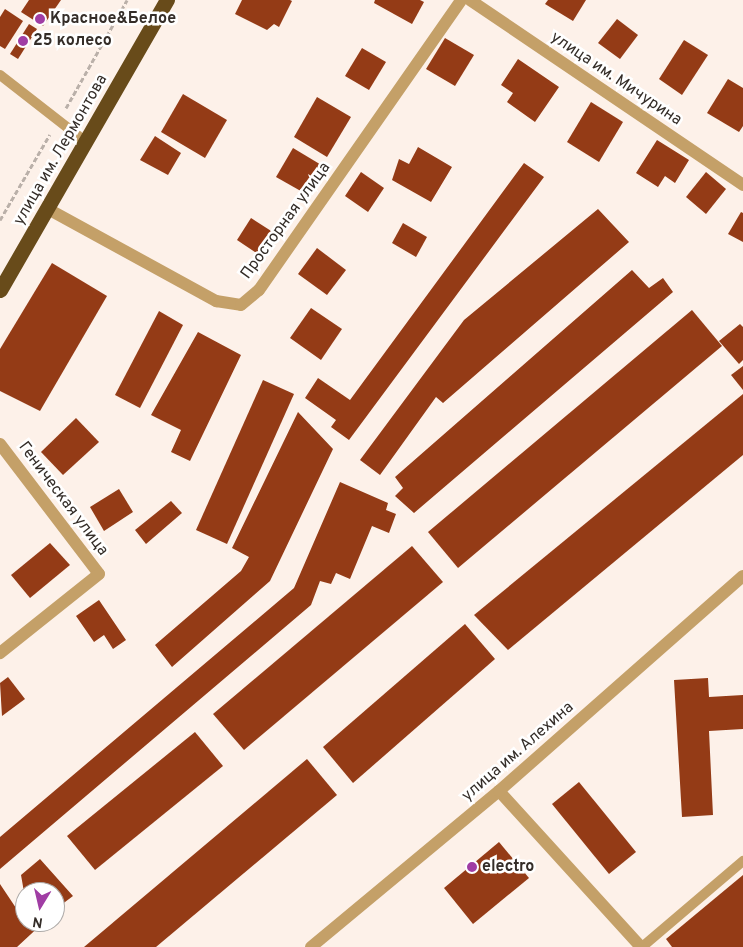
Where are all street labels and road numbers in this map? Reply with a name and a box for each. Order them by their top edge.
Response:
street label: улица им. Мичурина [547,28,685,130]
street label: улица им. Лермонтова [10,71,112,229]
street label: Просторная улица [237,159,335,283]
street label: Геническая улица [14,438,112,560]
street label: улица им. Алехина [458,698,578,806]

